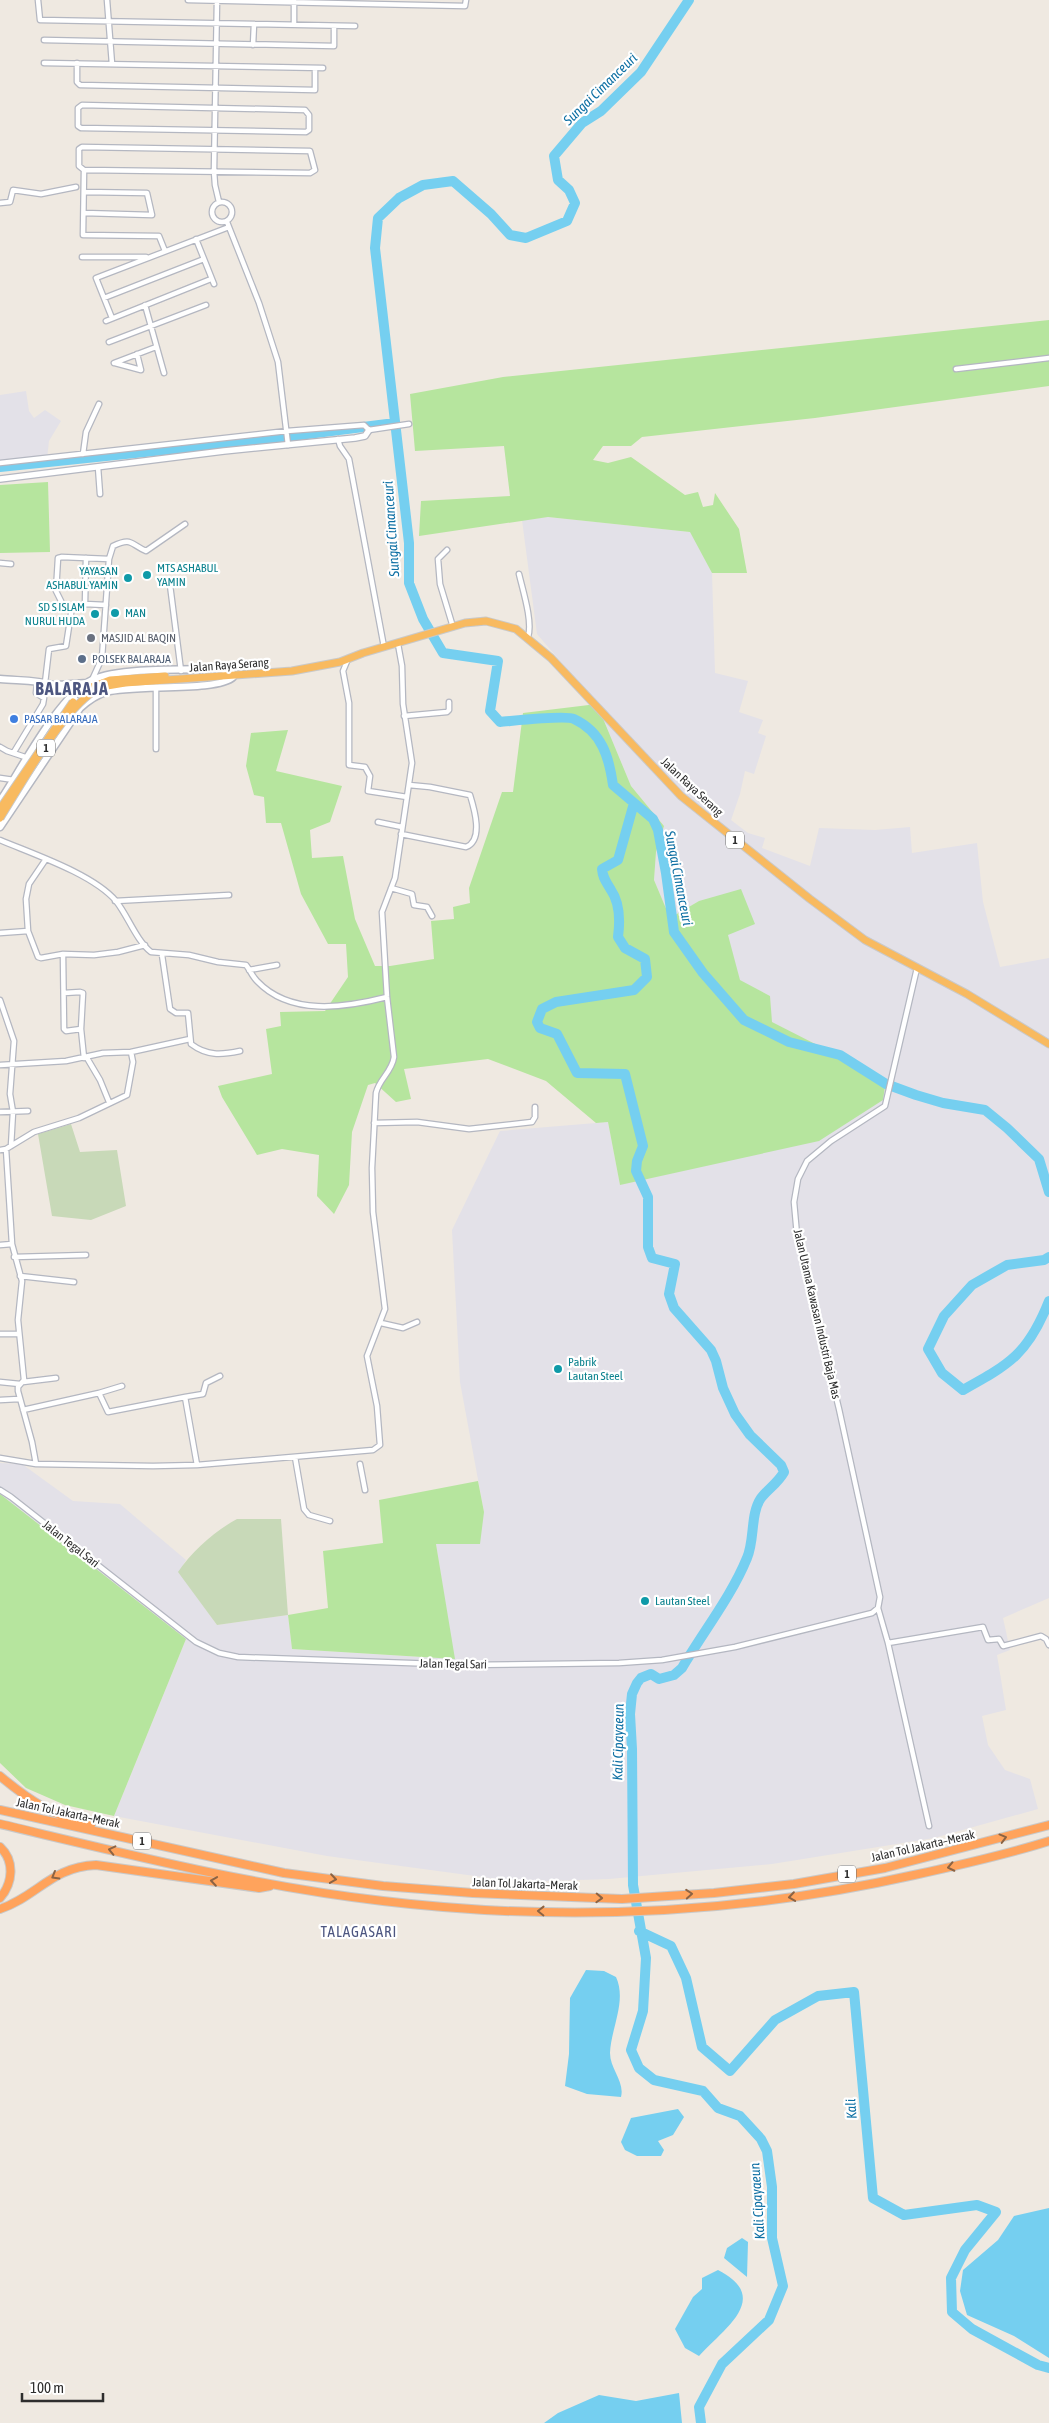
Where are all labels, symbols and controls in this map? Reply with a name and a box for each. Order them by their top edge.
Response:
water label: Sungai Cimanceuri [559,50,640,129]
water label: Sungai Cimanceuri [380,481,402,578]
place label: MTS ASHABUL YAMIN [157,561,219,589]
place label: YAYASAN ASHABUL YAMIN [46,564,118,592]
marker: MTS ASHABUL YAMIN [141,569,153,581]
marker: YAYASAN ASHABUL YAMIN [122,572,134,584]
place label: SD S ISLAM NURUL HUDA [25,600,85,628]
place label: MAN [125,606,146,620]
marker: MAN [109,607,121,619]
marker: SD S ISLAM NURUL HUDA [89,608,101,620]
place label: MASJID AL BAQIN [101,631,176,645]
marker: MASJID AL BAQIN [85,632,97,644]
place label: POLSEK BALARAJA [92,652,171,666]
marker: POLSEK BALARAJA [76,653,88,665]
street label: Jalan Raya Serang [189,655,270,675]
district label: BALARAJA [35,678,109,699]
place label: PASAR BALARAJA [24,712,98,726]
marker: PASAR BALARAJA [8,713,20,725]
road number: 1 [37,740,55,756]
street label: Jalan Raya Serang [658,755,727,820]
water label: Sungai Cimanceuri [662,828,696,927]
road number: 1 [726,832,744,848]
street label: Jalan Utama Kawasan Industri Baja Mas [791,1228,843,1400]
place label: Pabrik Lautan Steel [568,1355,624,1383]
marker: Pabrik Lautan Steel [552,1363,564,1375]
street label: Jalan Tegal Sari [40,1518,102,1570]
place label: Lautan Steel [655,1594,711,1608]
marker: Lautan Steel [639,1595,651,1607]
street label: Jalan Tegal Sari [419,1656,487,1672]
water label: Kali Cipayaeun [609,1703,627,1780]
street label: Jalan Tol Jakarta–Merak [15,1795,122,1831]
street label: Jalan Tol Jakarta–Merak [870,1827,977,1865]
road number: 1 [133,1832,151,1850]
one-way arrow [999,1833,1008,1844]
one-way arrow [108,1845,117,1856]
one-way arrow [947,1861,956,1872]
road number: 1 [838,1866,856,1882]
one-way arrow [51,1870,60,1880]
one-way arrow [328,1874,337,1884]
street label: Jalan Tol Jakarta–Merak [472,1875,579,1893]
one-way arrow [210,1877,218,1887]
one-way arrow [685,1889,693,1900]
one-way arrow [787,1891,795,1902]
one-way arrow [596,1893,604,1903]
one-way arrow [537,1905,545,1916]
district label: TALAGASARI [321,1923,397,1940]
water label: Kali [842,2098,860,2120]
water label: Kali Cipayaeun [746,2162,768,2240]
scale bar [22,2370,104,2402]
text: 100 m [30,2379,64,2396]

